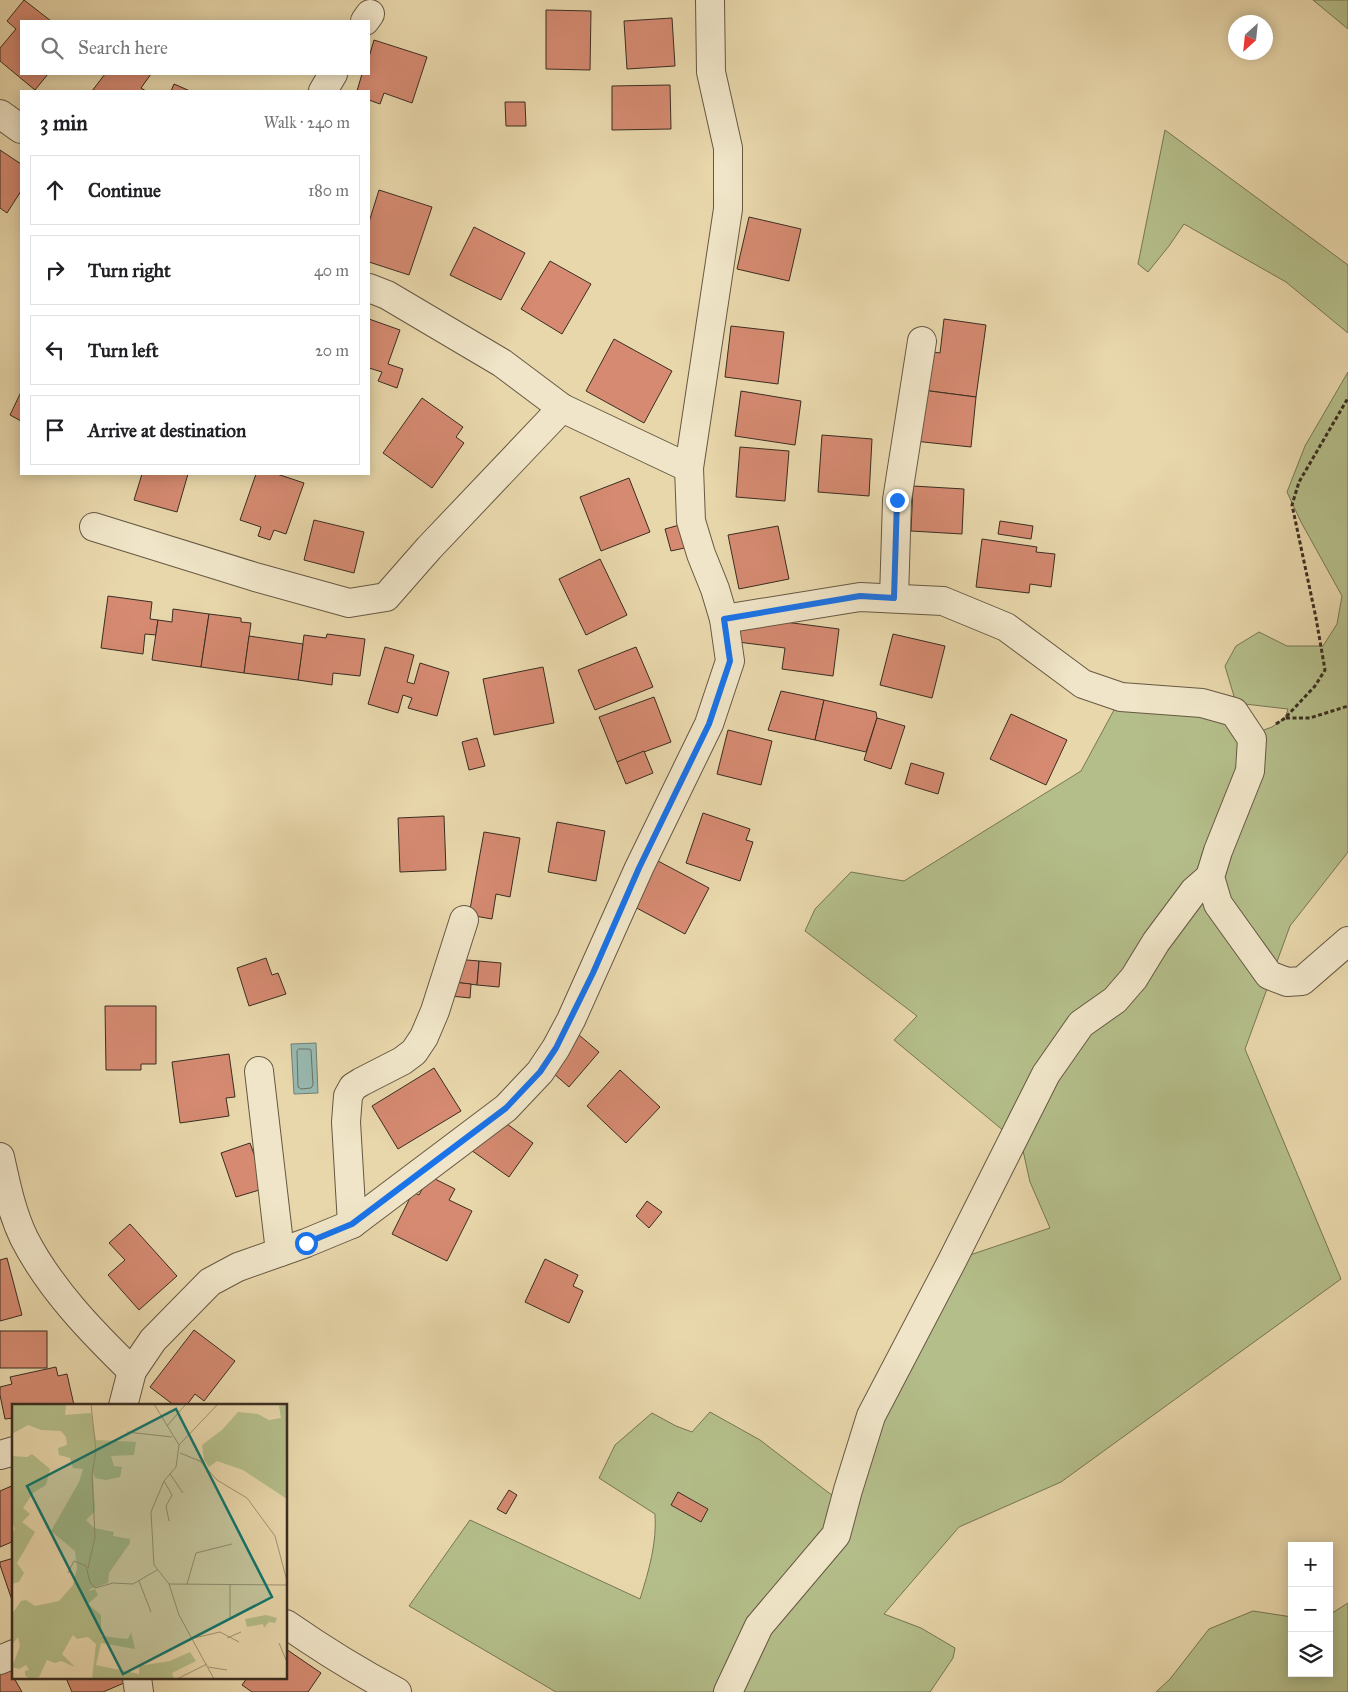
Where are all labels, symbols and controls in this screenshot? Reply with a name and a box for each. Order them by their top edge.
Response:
north arrow [1228,15,1273,60]
search box [20,20,370,75]
icon: search [38,34,66,62]
text: Search here [78,36,168,59]
text: 3 min [40,110,88,136]
text: Walk · 240 m [264,113,350,132]
icon: ahead [41,176,69,204]
text: Continue [88,179,161,202]
text: 180 m [308,181,349,200]
icon: right [41,256,69,284]
text: Turn right [88,259,171,282]
text: 40 m [314,261,349,280]
icon: left [41,336,69,364]
text: Turn left [88,339,158,362]
text: 20 m [315,341,349,360]
icon: arrive [41,416,69,444]
text: Arrive at destination [88,419,246,442]
route end [886,489,909,512]
route start [295,1232,318,1255]
inset map [12,1404,288,1680]
map controls [1288,1542,1333,1677]
button: + [1288,1542,1333,1587]
button: − [1288,1587,1333,1632]
button: layers [1288,1632,1333,1677]

